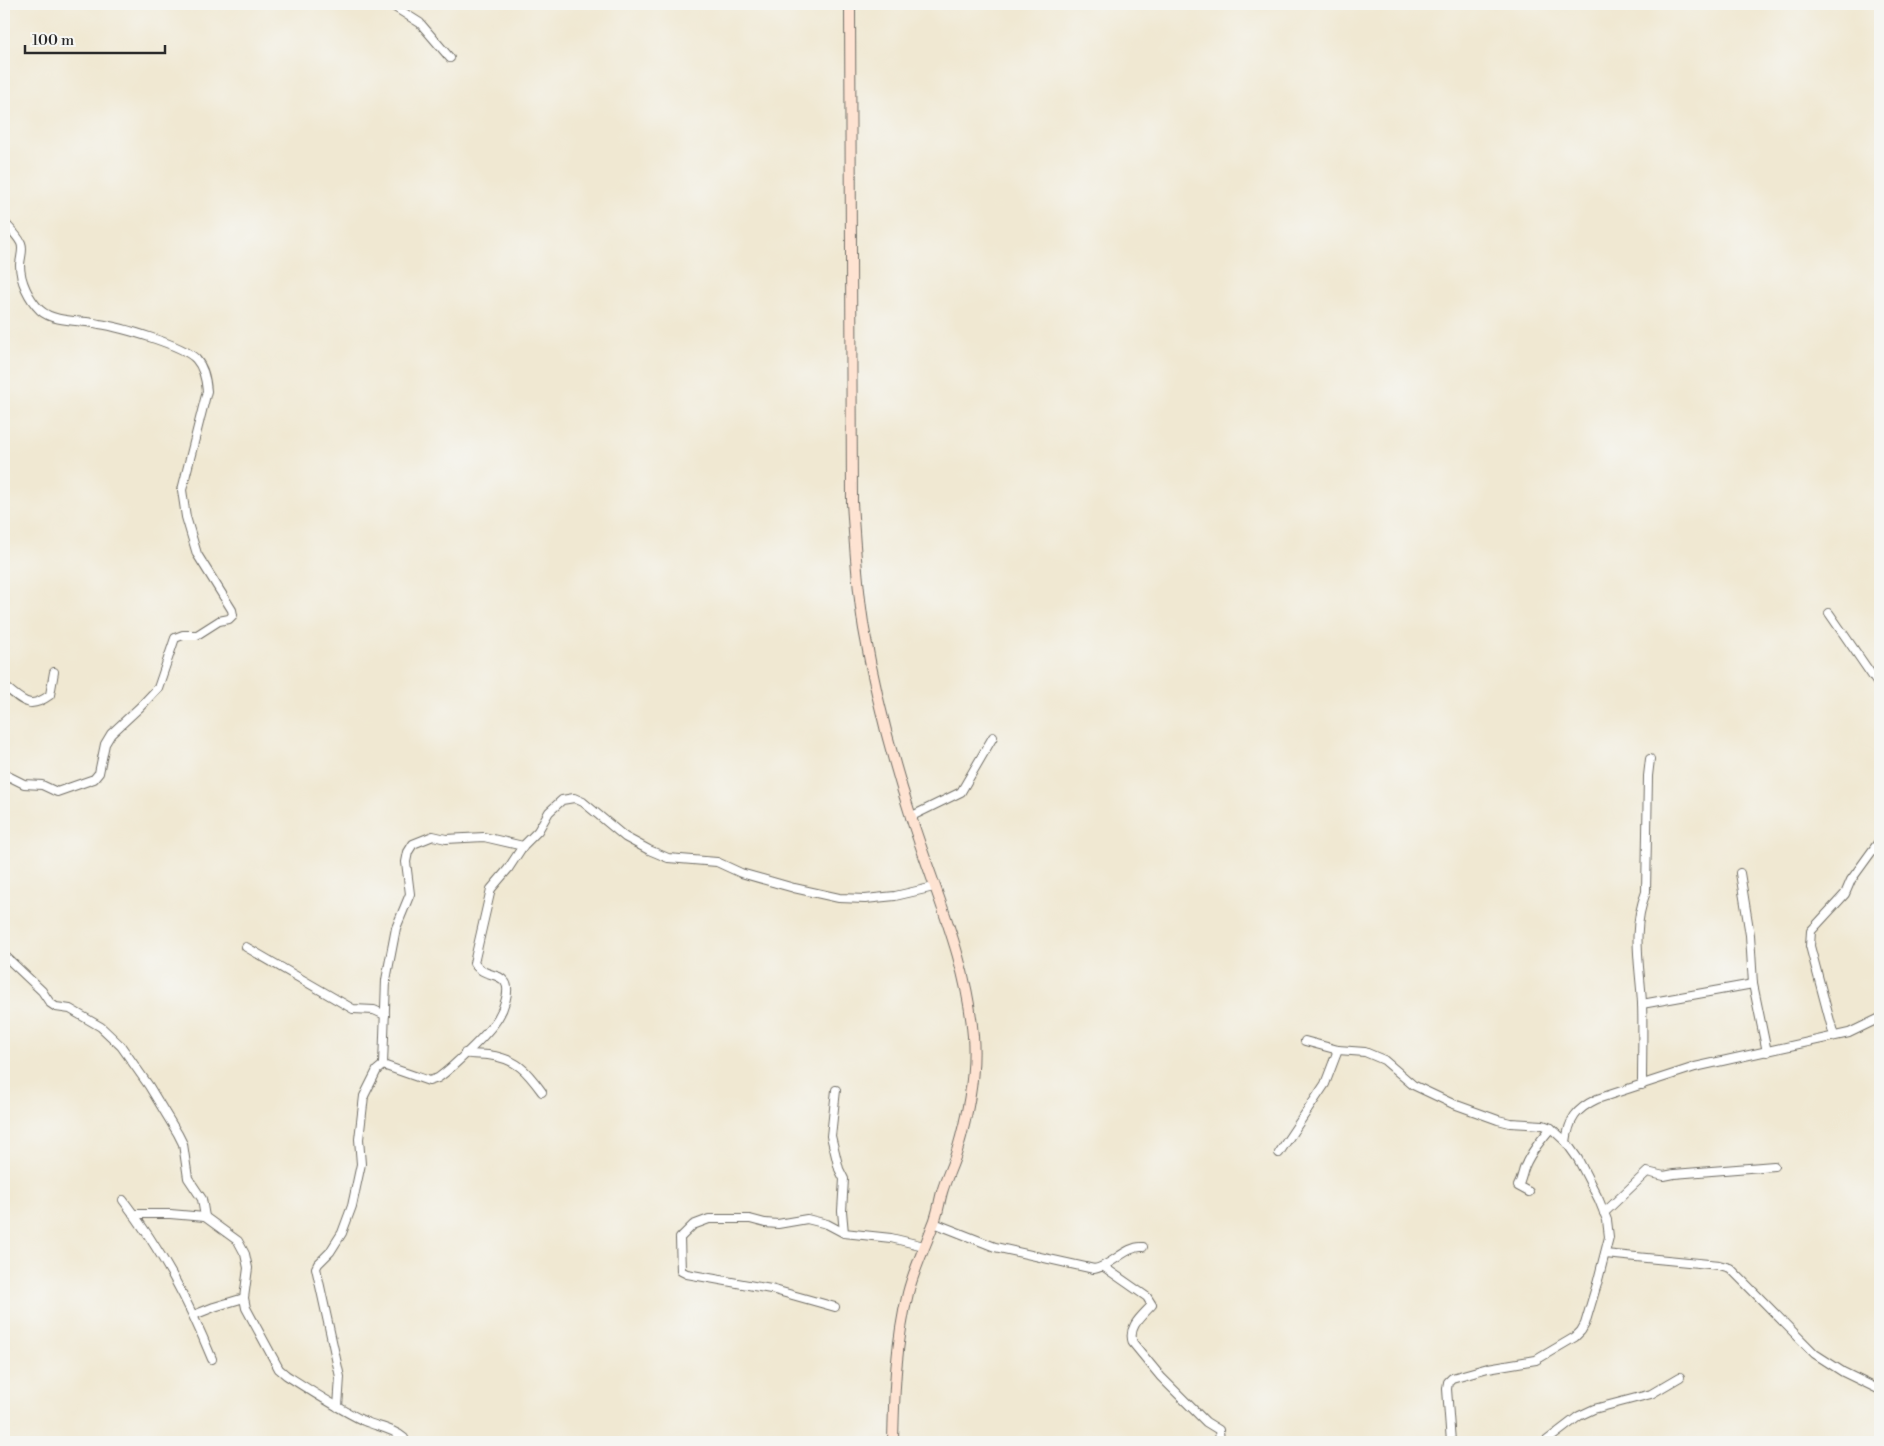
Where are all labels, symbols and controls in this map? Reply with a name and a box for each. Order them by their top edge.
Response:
scale bar [25,22,165,54]
text: 100 m [32,31,74,50]

